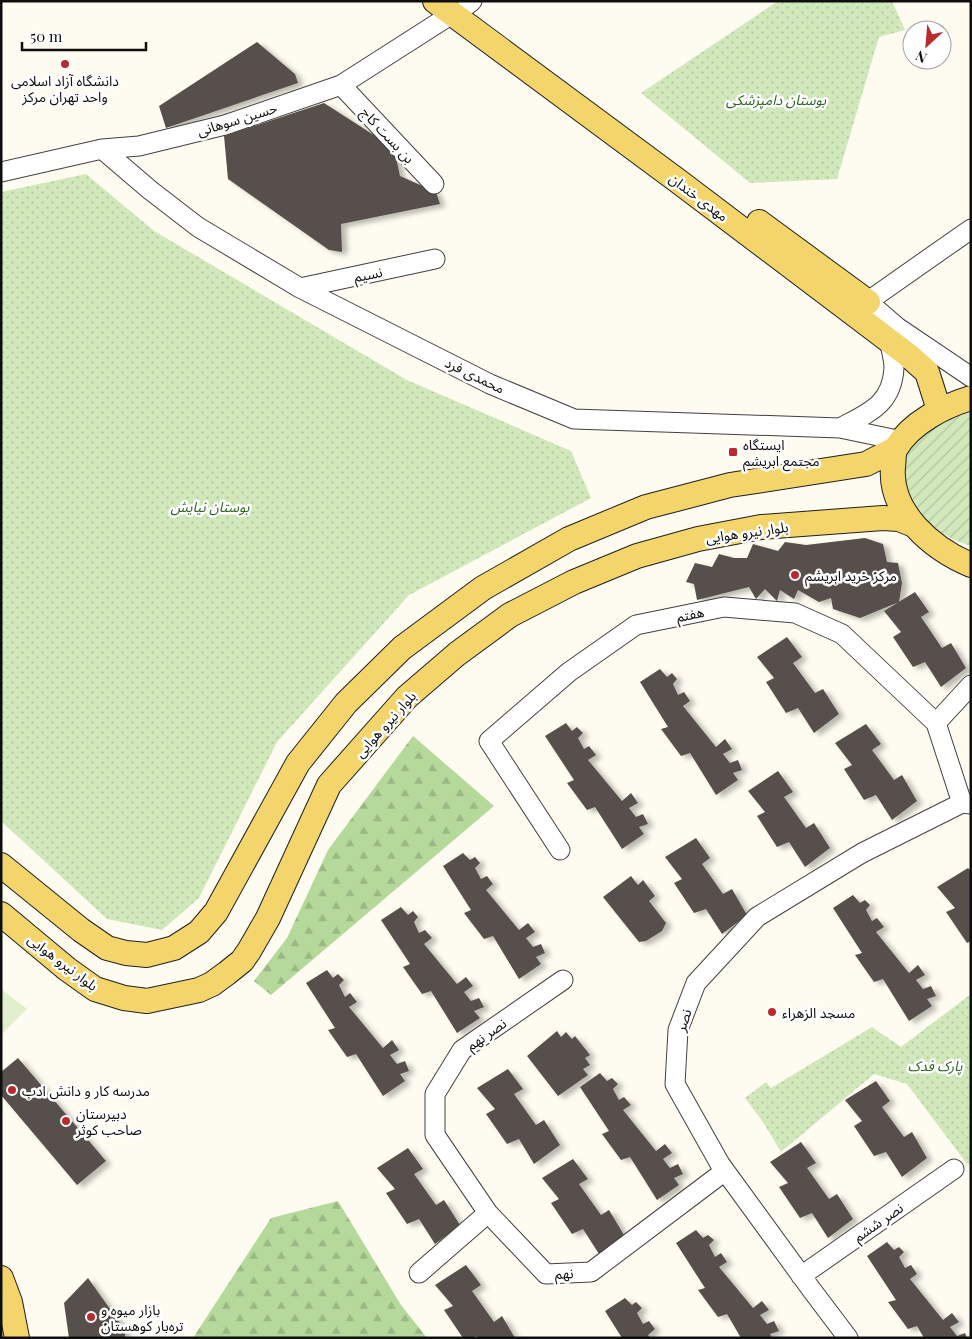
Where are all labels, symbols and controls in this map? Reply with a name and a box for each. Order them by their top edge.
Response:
scale bar [22,20,146,52]
north arrow [902,20,952,70]
text: 50 m [30,26,63,46]
text: N [912,46,930,68]
marker: دانشگاه آزاد اسلامی واحد تهران مرکز [59,58,71,70]
place label: دانشگاه آزاد اسلامی واحد تهران مرکز [11,71,119,106]
park label: بوستان دامپزشکی [726,90,826,110]
street label: حسین سوهانی [195,98,279,140]
street label: بن بست کاج [355,103,419,169]
street label: مهدی خندان [666,169,732,225]
street label: نسیم [352,262,385,288]
street label: محمدی فرد [442,352,508,398]
place label: ایستگاه مجتمع ابریشم [743,435,820,472]
marker: ایستگاه مجتمع ابریشم [727,446,739,458]
park label: بوستان نیایش [171,497,250,516]
street label: بلوار نیرو هوایی [704,517,790,547]
place label: مرکز خرید ابریشم [805,566,897,587]
marker: مرکز خرید ابریشم [789,569,801,581]
street label: هفتم [674,602,706,628]
street label: بلوار نیرو هوایی [350,687,420,761]
street label: بلوار نیرو هوایی [24,929,102,995]
place label: مسجد الزهراء [782,1003,855,1022]
street label: نصر [670,1006,696,1035]
marker: مسجد الزهراء [766,1006,778,1018]
street label: نصر نهم [462,1013,511,1056]
park label: پارک فدک [908,1056,963,1076]
place label: مدرسه کار و دانش ادب [22,1081,150,1100]
marker: مدرسه کار و دانش ادب [6,1084,18,1096]
place label: دبيرستان صاحب كوثر [75,1104,142,1139]
marker: دبيرستان صاحب كوثر [60,1115,72,1127]
street label: نصر ششم [849,1198,908,1248]
street label: نهم [554,1263,574,1285]
place label: بازار میوه و تره‌بار کوهستان [101,1300,184,1335]
marker: بازار میوه و تره‌بار کوهستان [85,1311,97,1323]

